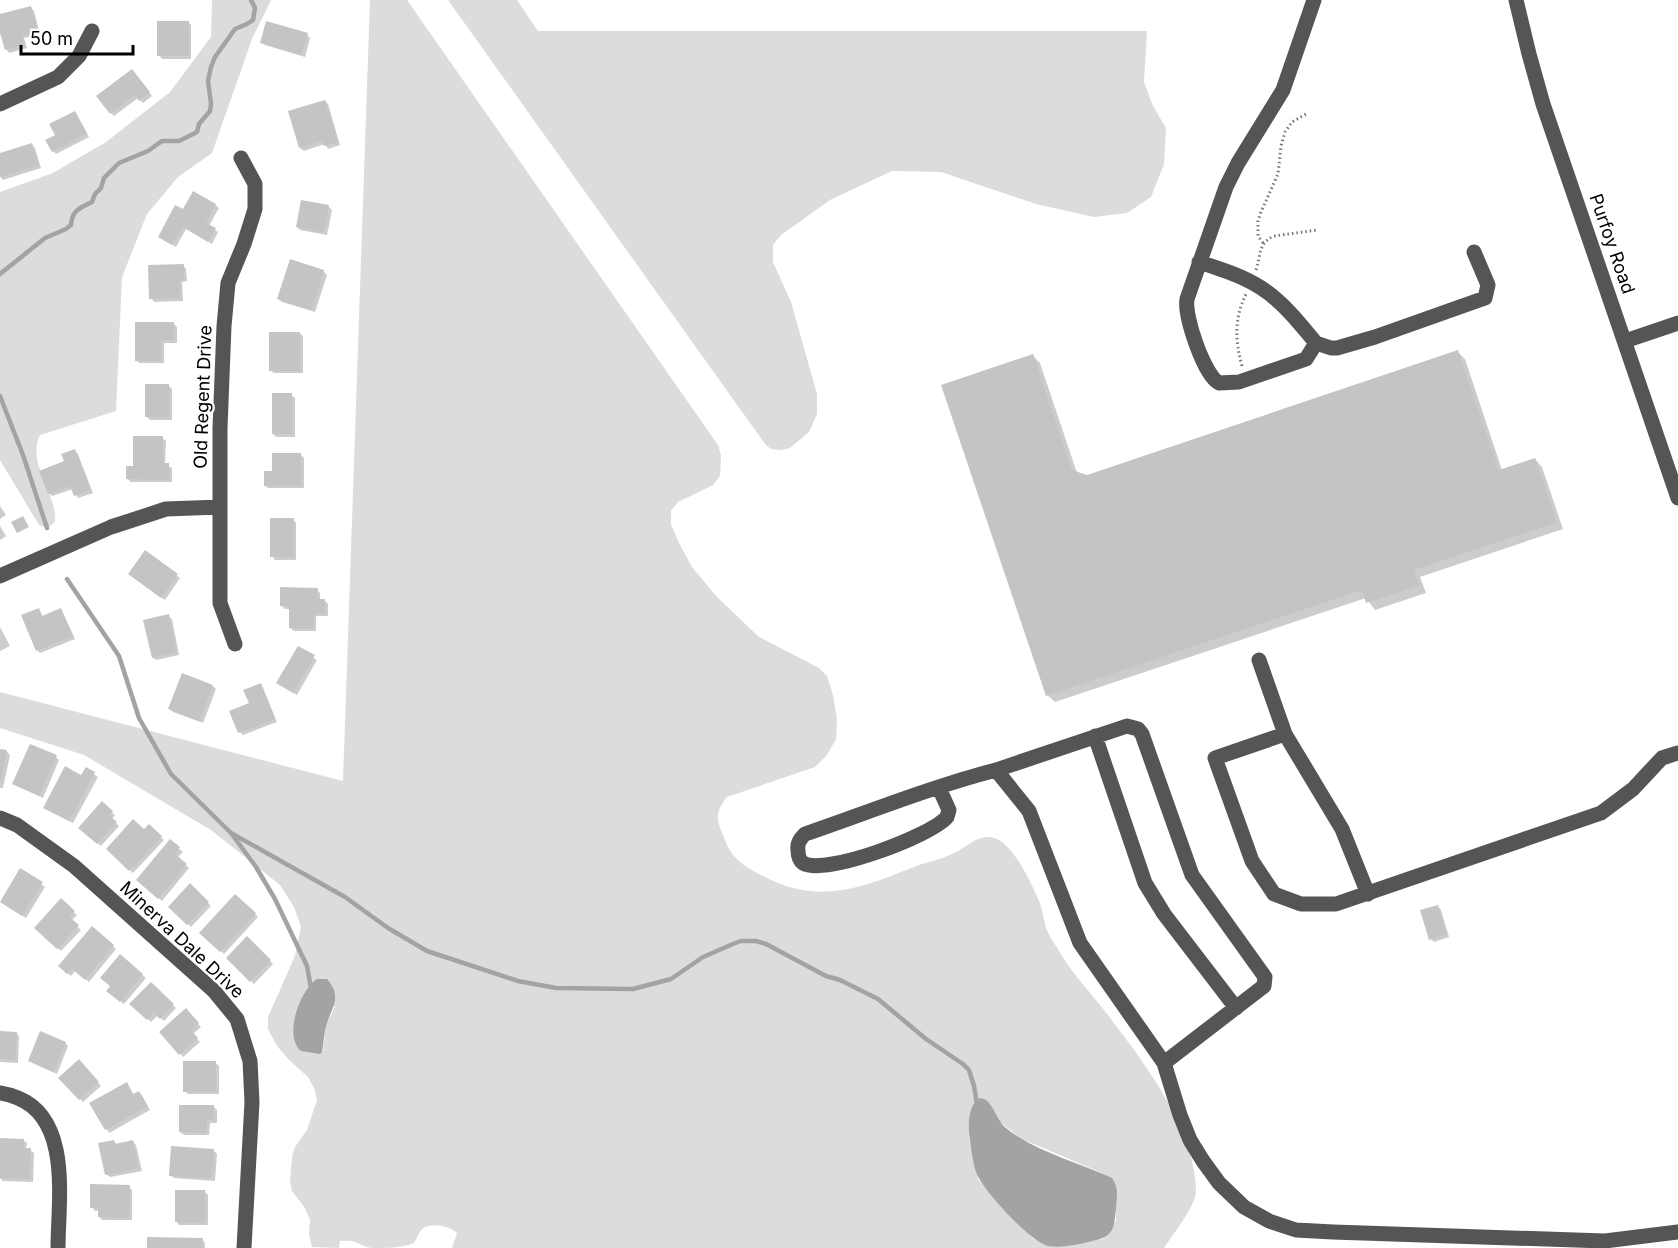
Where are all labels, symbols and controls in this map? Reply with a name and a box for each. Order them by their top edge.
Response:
scale bar [21,18,134,56]
text: 50 m [30,28,73,49]
street label: Purfoy Road [1586,191,1639,297]
street label: Old Regent Drive [189,325,216,469]
street label: Minerva Dale Drive [116,877,249,1002]

